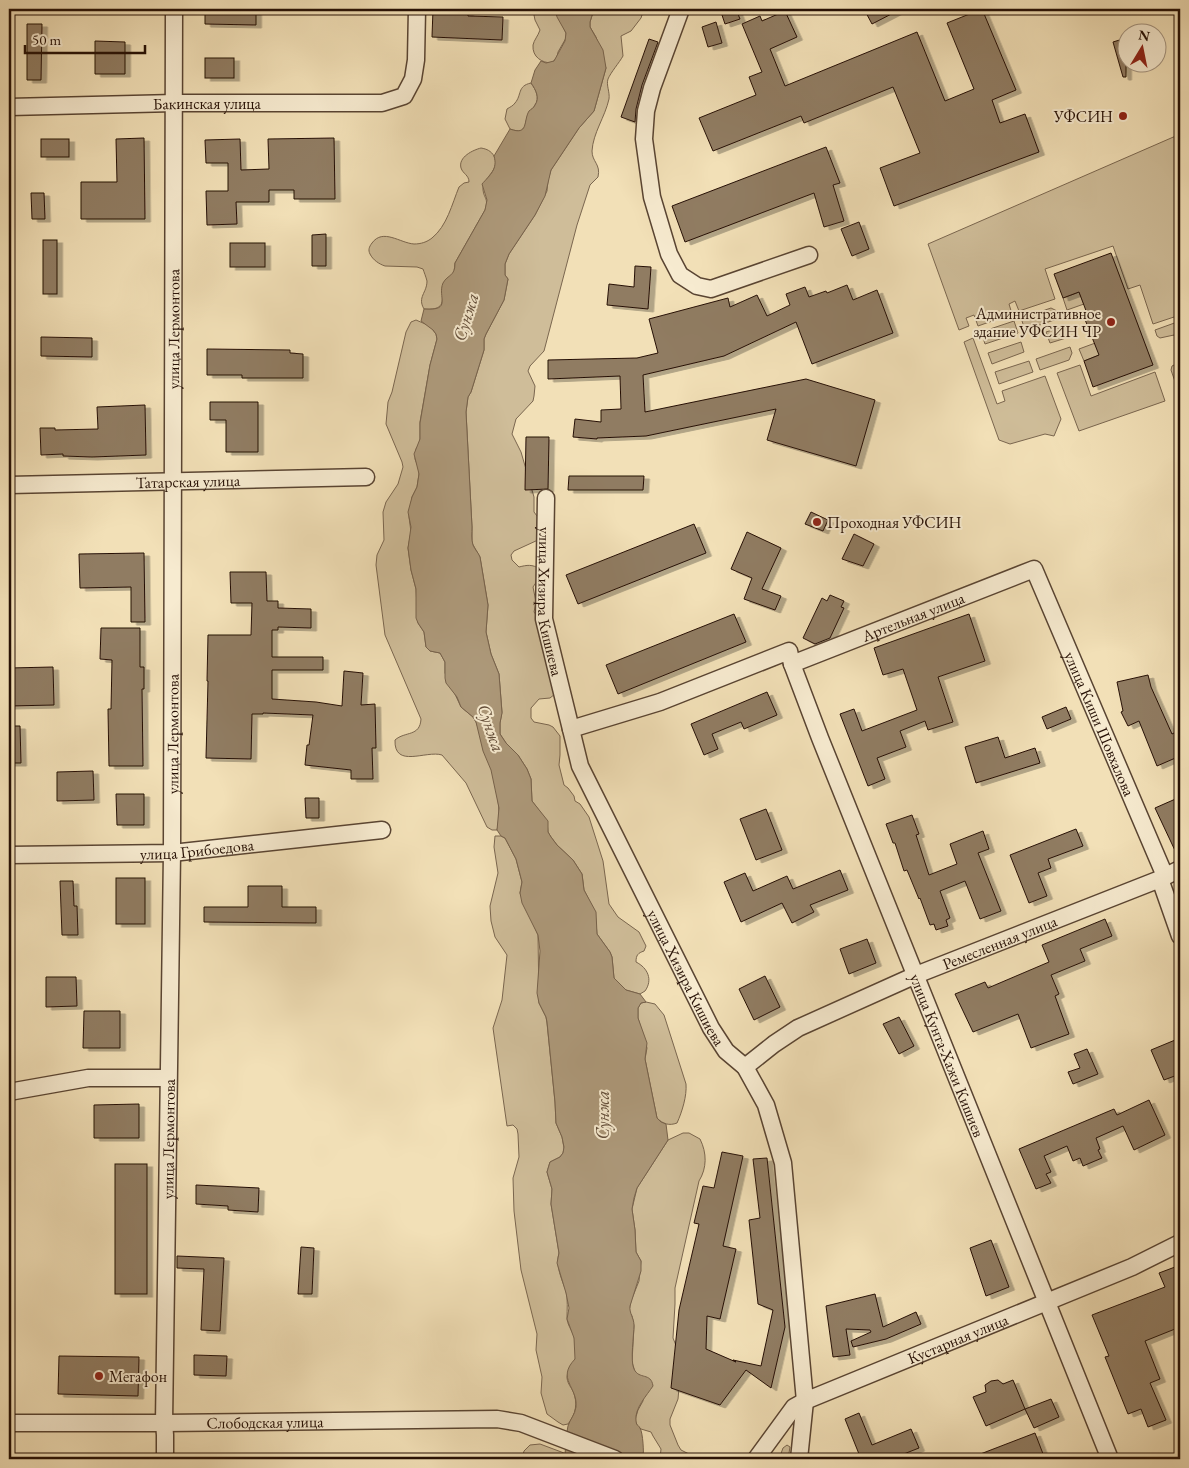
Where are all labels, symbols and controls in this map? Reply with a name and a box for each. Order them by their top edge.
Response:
scale bar [25,22,145,54]
north arrow [1116,22,1166,72]
text: N [1137,25,1152,45]
text: 50 m [32,30,61,49]
street label: Бакинская улица [153,93,262,115]
place label: УФСИН [1053,106,1113,127]
marker: УФСИН [1117,110,1129,122]
street label: улица Лермонтова [163,268,184,389]
water label: Сунжа [447,290,485,344]
place label: Административное здание УФСИН ЧР [973,303,1101,342]
marker: Административное здание УФСИН ЧР [1105,316,1117,328]
street label: Татарская улица [135,470,241,493]
place label: Проходная УФСИН [827,512,961,533]
marker: Проходная УФСИН [811,516,823,528]
street label: улица Хизира Кишиева [533,527,568,679]
street label: Артельная улица [858,587,968,647]
street label: улица Киши Шовхалова [1059,648,1140,800]
street label: улица Лермонтова [162,673,183,794]
water label: Сунжа [472,701,510,755]
street label: улица Грибоедова [140,834,255,864]
street label: улица Хизира Кишиева [642,906,730,1050]
street label: Ремесленная улица [939,910,1061,975]
street label: улица Кунта-Хажи Кишиев [905,970,989,1140]
street label: улица Лермонтова [157,1078,180,1199]
water label: Сунжа [591,1091,615,1139]
street label: Кустарная улица [905,1309,1012,1369]
place label: Мегафон [109,1366,167,1387]
marker: Мегафон [93,1370,105,1382]
street label: Слободская улица [206,1411,324,1433]

